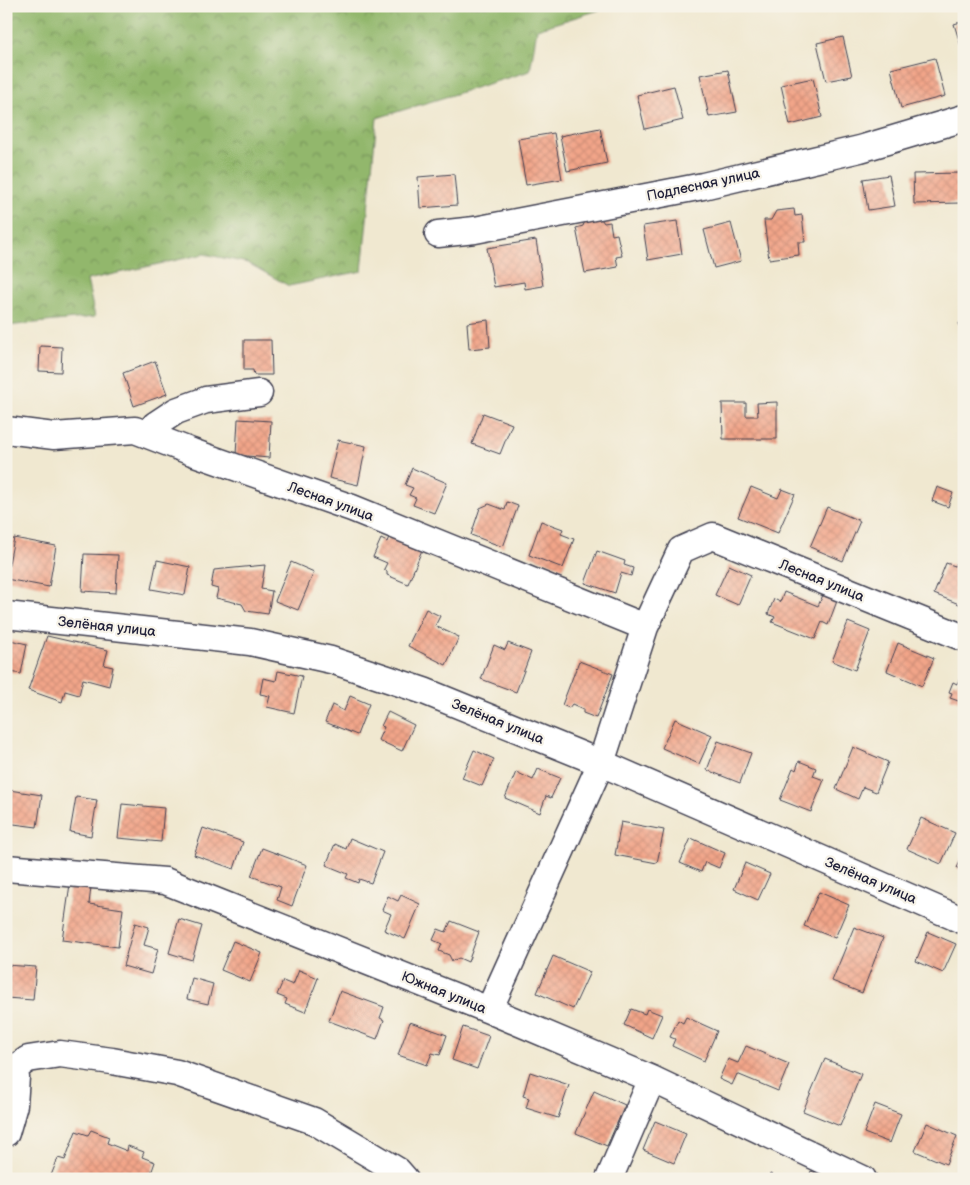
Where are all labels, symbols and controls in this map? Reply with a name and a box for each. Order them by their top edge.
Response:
street label: Подлесная улица [645,164,762,205]
street label: Лесная улица [285,478,377,525]
street label: Лесная улица [776,555,867,605]
street label: Зелёная улица [57,613,157,640]
street label: Зелёная улица [449,695,547,748]
street label: Зелёная улица [822,853,920,908]
street label: Южная улица [399,968,489,1017]

